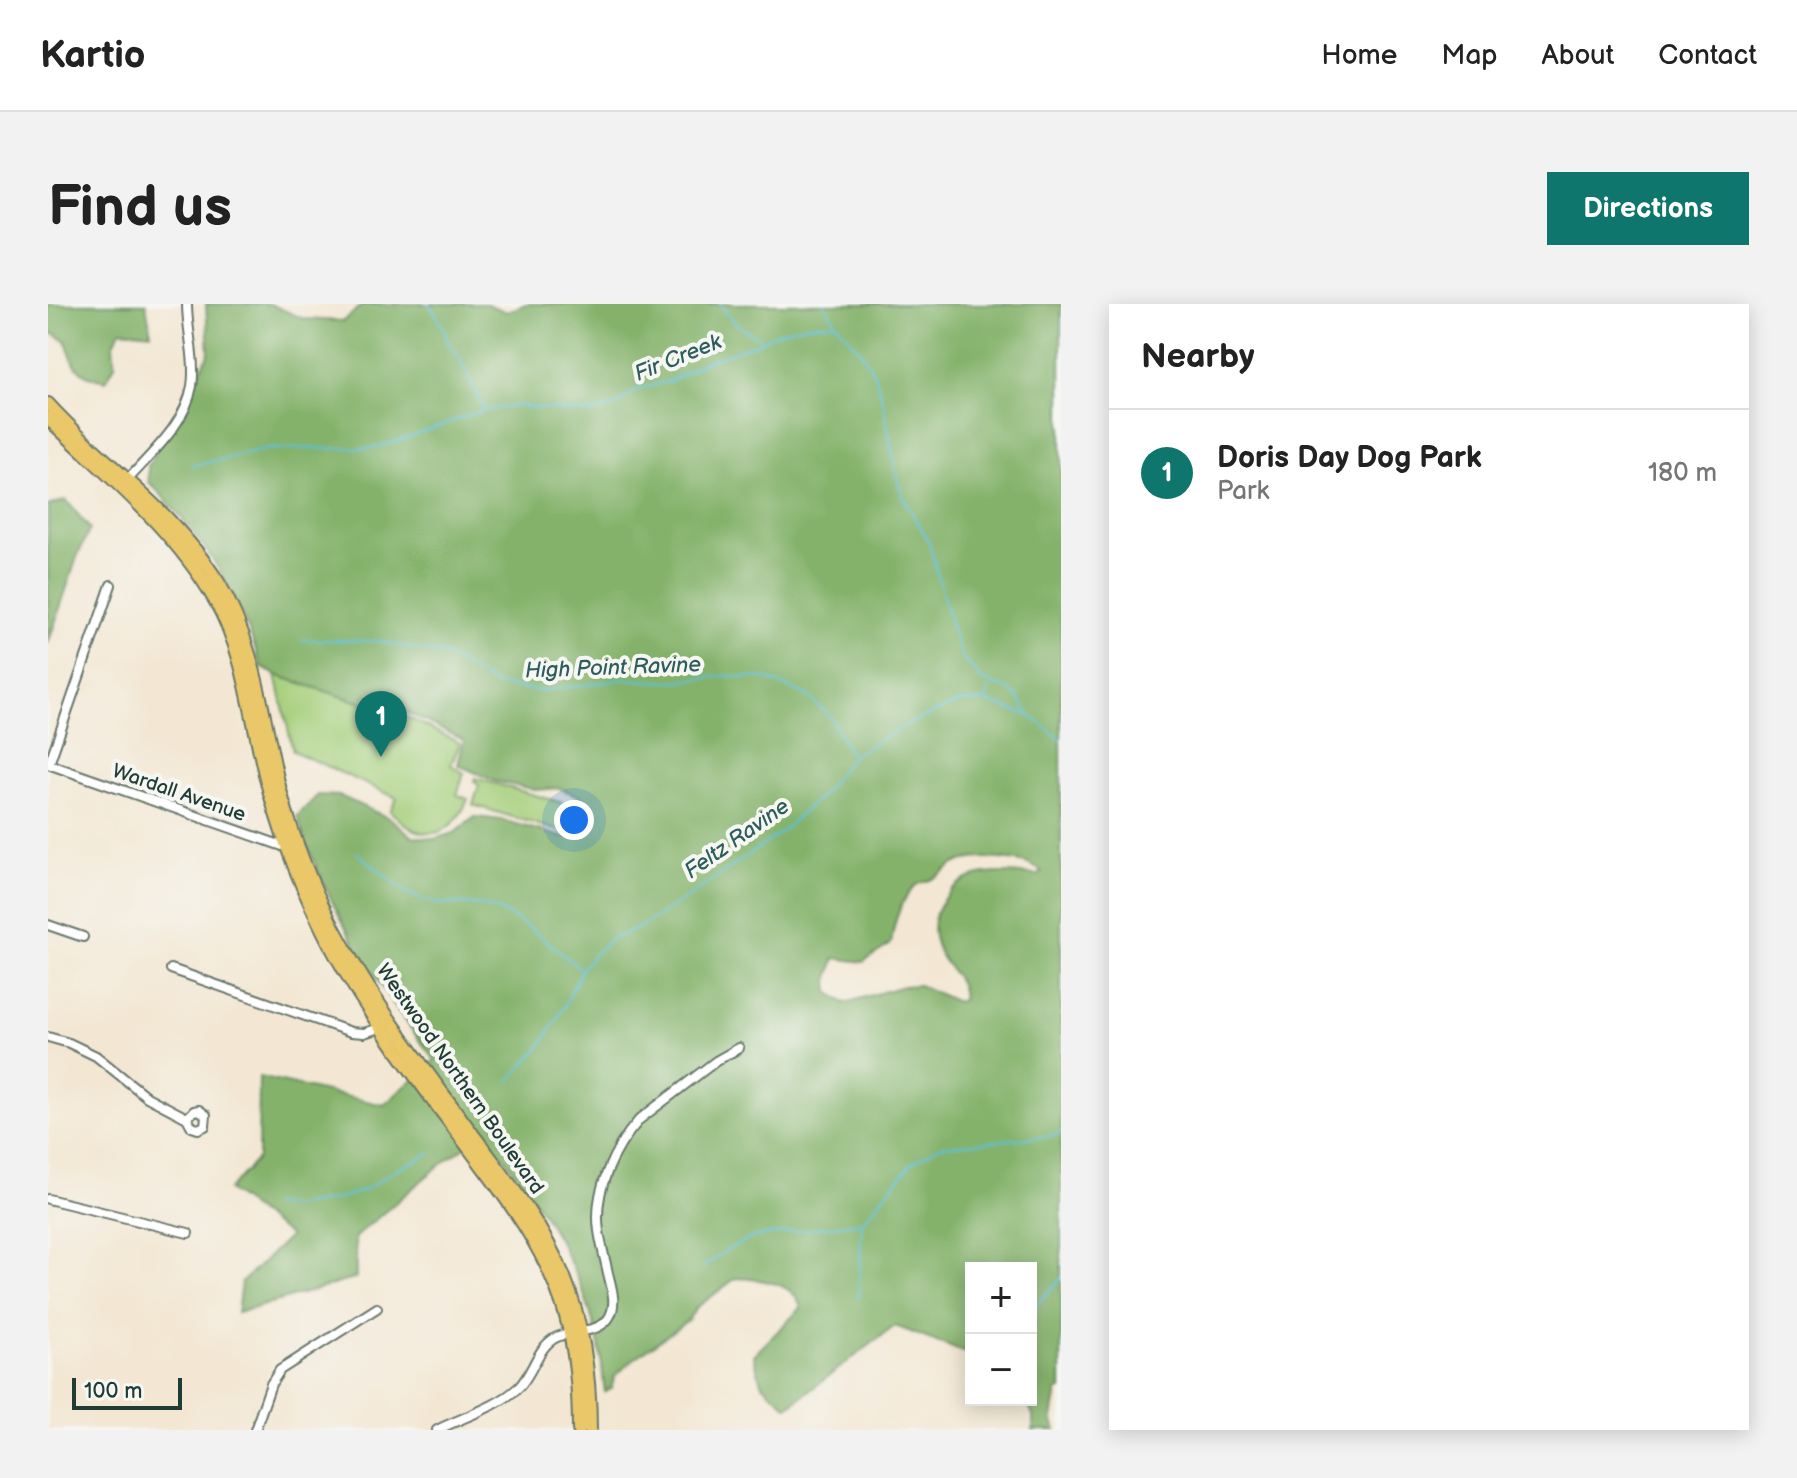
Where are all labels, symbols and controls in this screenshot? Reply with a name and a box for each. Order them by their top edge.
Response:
text: Kartio [40,33,146,78]
text: Home [1321,39,1397,72]
text: Map [1441,39,1498,72]
text: About [1542,39,1614,72]
text: Contact [1658,39,1757,72]
button: Directions [1547,172,1749,245]
text: Find us [48,175,232,242]
water label: Fir Creek [630,328,727,388]
text: Nearby [1141,336,1255,377]
text: Doris Day Dog Park [1217,440,1482,476]
text: 1 [1162,458,1172,489]
text: 180 m [1648,458,1717,489]
text: Park [1217,476,1269,507]
water label: High Point Ravine [525,651,702,685]
pin: 1 [355,691,407,757]
street label: Wardall Avenue [109,759,249,827]
water label: Feltz Ravine [679,793,795,885]
your location [554,800,594,840]
street label: Westwood Northern Boulevard [371,959,549,1199]
map controls [965,1262,1037,1406]
button: + [965,1262,1037,1334]
button: − [965,1334,1037,1406]
scale bar [72,1374,182,1410]
text: 100 m [84,1378,143,1405]

